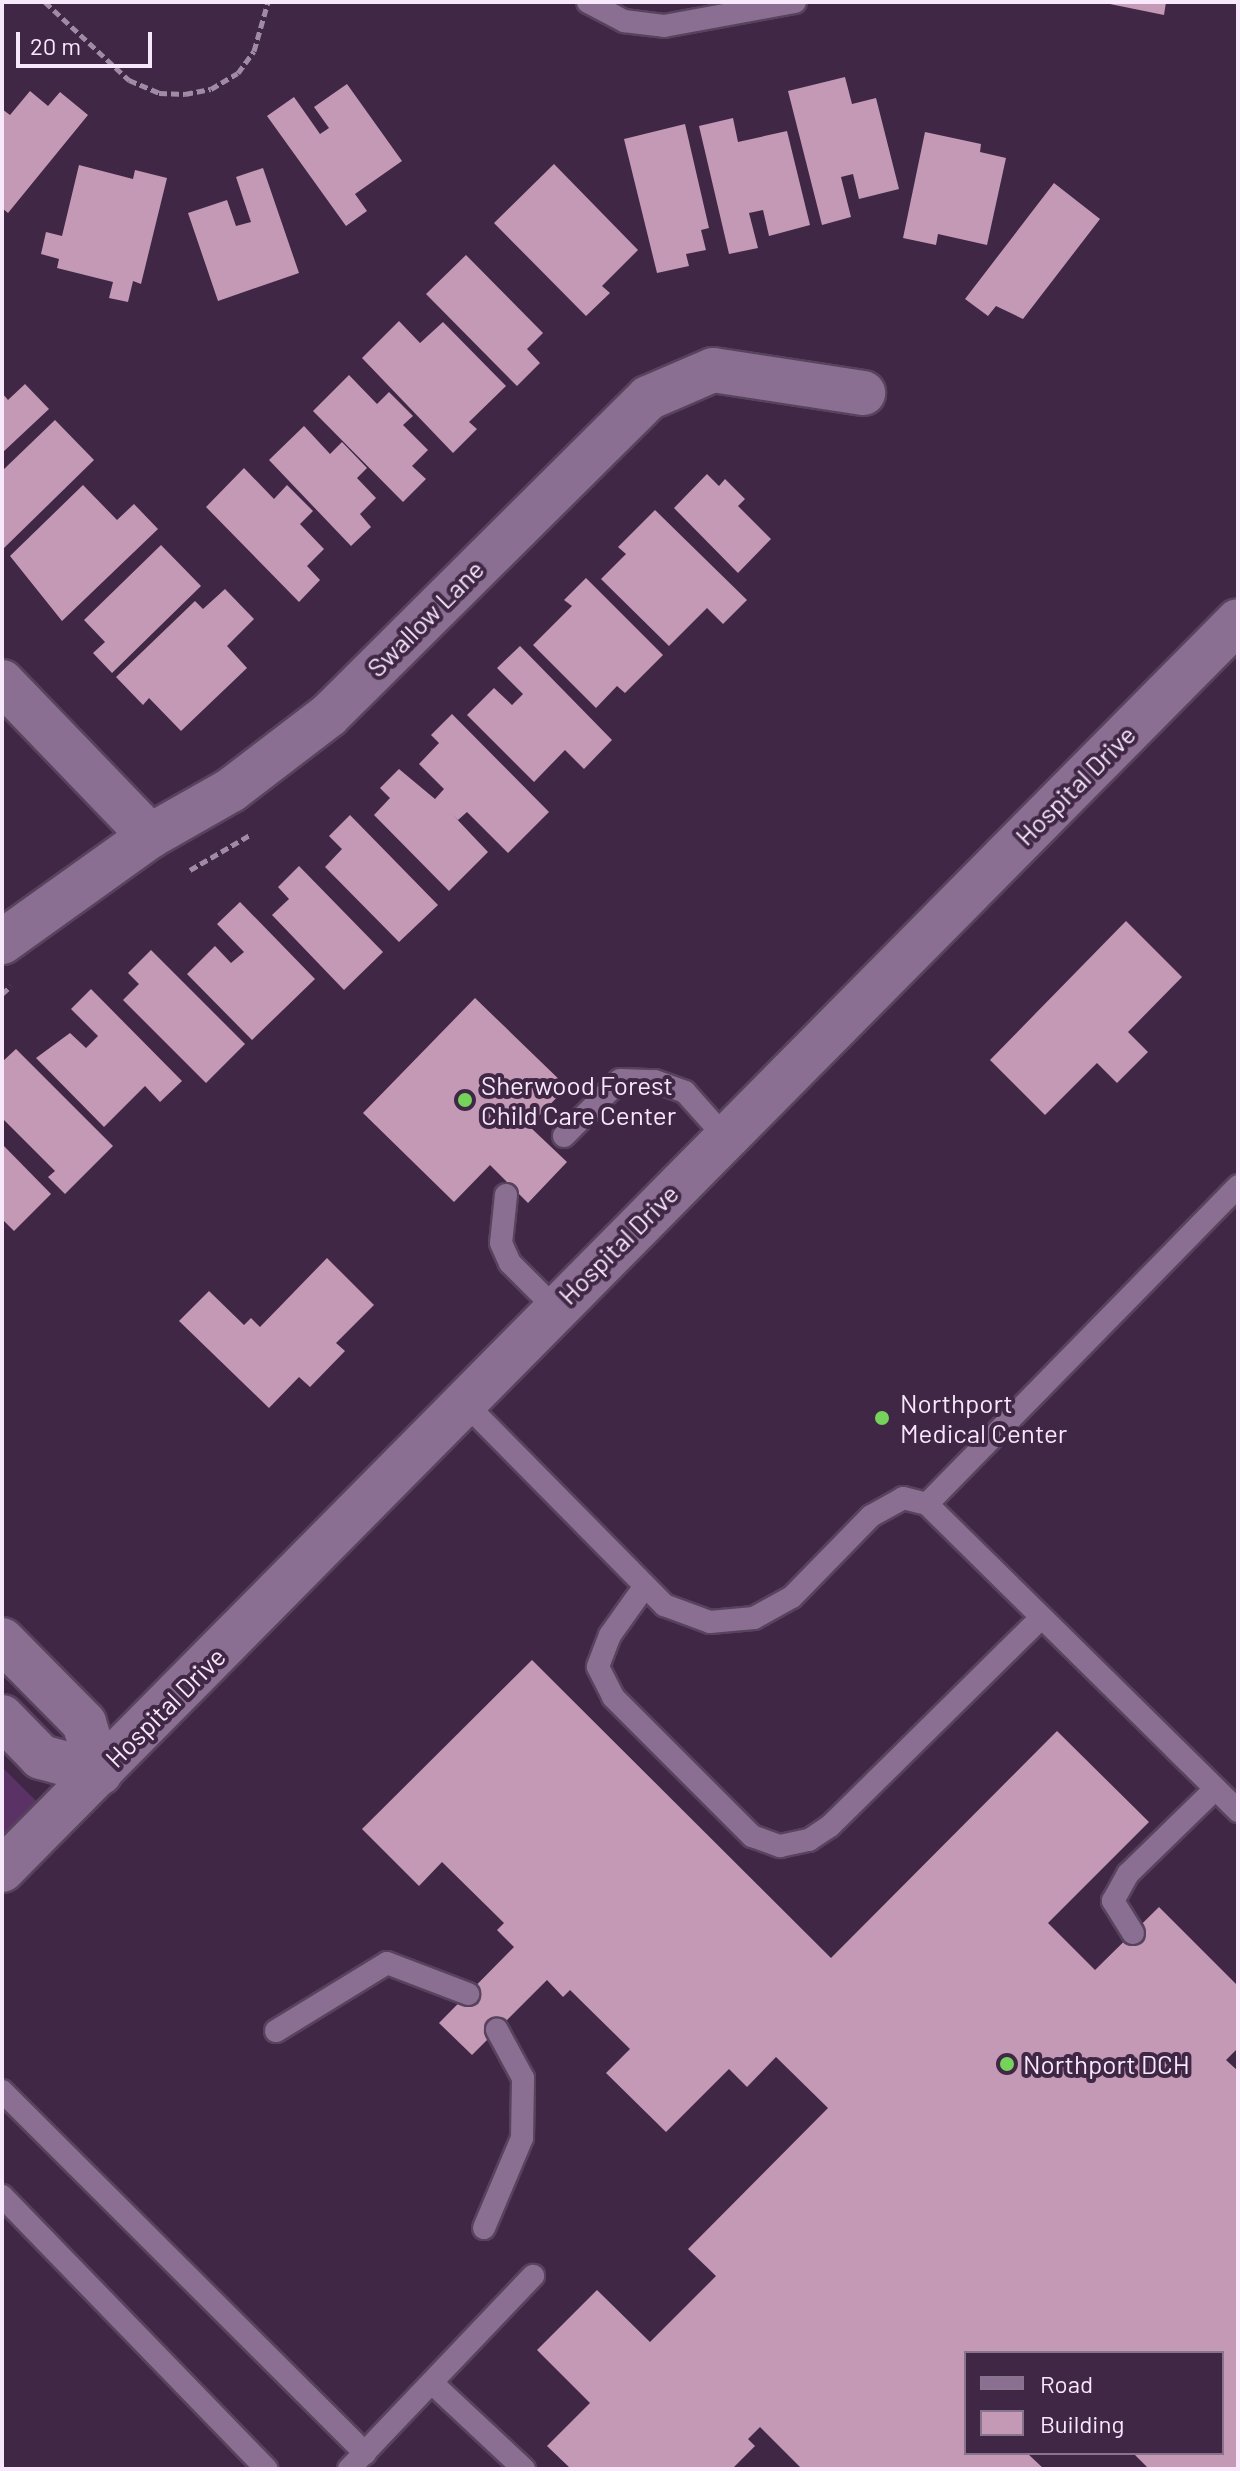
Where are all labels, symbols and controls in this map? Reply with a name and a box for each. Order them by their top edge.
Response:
scale bar [20,16,156,66]
text: 20 m [30,31,81,60]
street label: Swallow Lane [360,553,490,683]
street label: Hospital Drive [1009,719,1141,851]
place label: Sherwood Forest Child Care Center [481,1069,676,1130]
marker: Sherwood Forest Child Care Center [456,1091,474,1109]
street label: Hospital Drive [552,1178,684,1310]
place label: Northport Medical Center [900,1387,1067,1448]
marker: Northport Medical Center [871,1407,893,1429]
street label: Hospital Drive [99,1641,231,1773]
place label: Northport DCH [1023,2048,1190,2080]
marker: Northport DCH [998,2055,1016,2073]
legend [964,2351,1224,2455]
text: Road [1040,2369,1093,2398]
text: Building [1040,2409,1124,2438]

